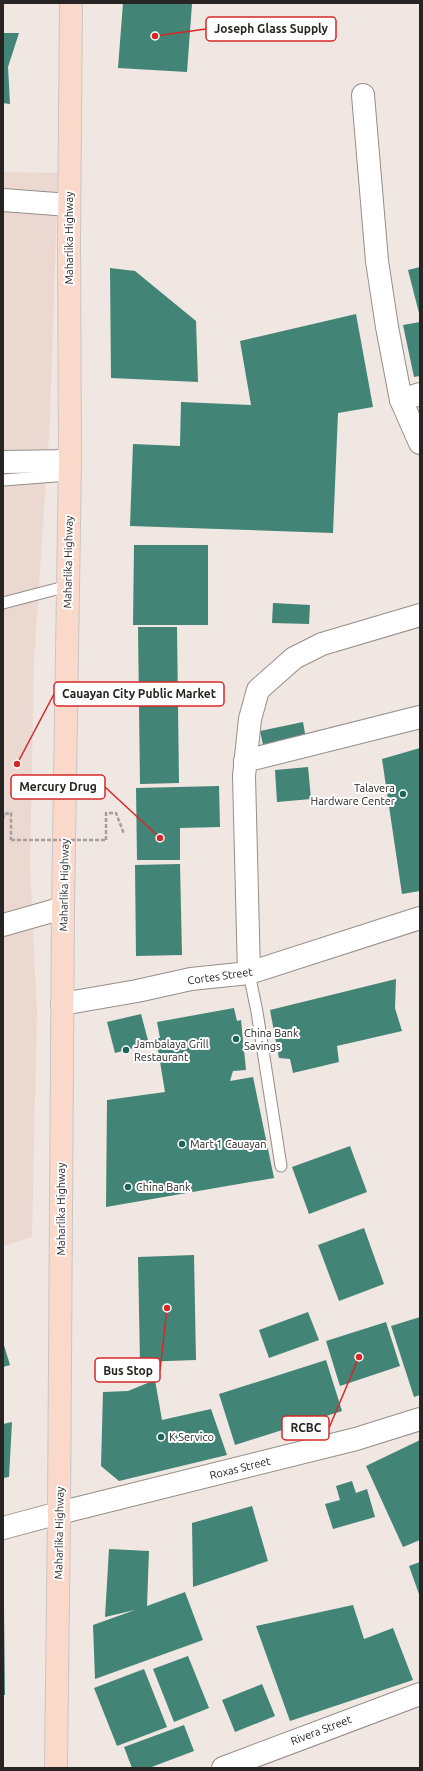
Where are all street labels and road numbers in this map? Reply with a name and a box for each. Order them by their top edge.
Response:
street label: Maharlika Highway [63,191,75,285]
street label: Maharlika Highway [61,515,75,609]
street label: Maharlika Highway [57,838,71,932]
street label: Cortes Street [187,965,254,987]
street label: Maharlika Highway [55,1162,67,1256]
street label: Roxas Street [208,1454,272,1481]
street label: Maharlika Highway [52,1486,66,1580]
street label: Rivera Street [289,1713,354,1747]

